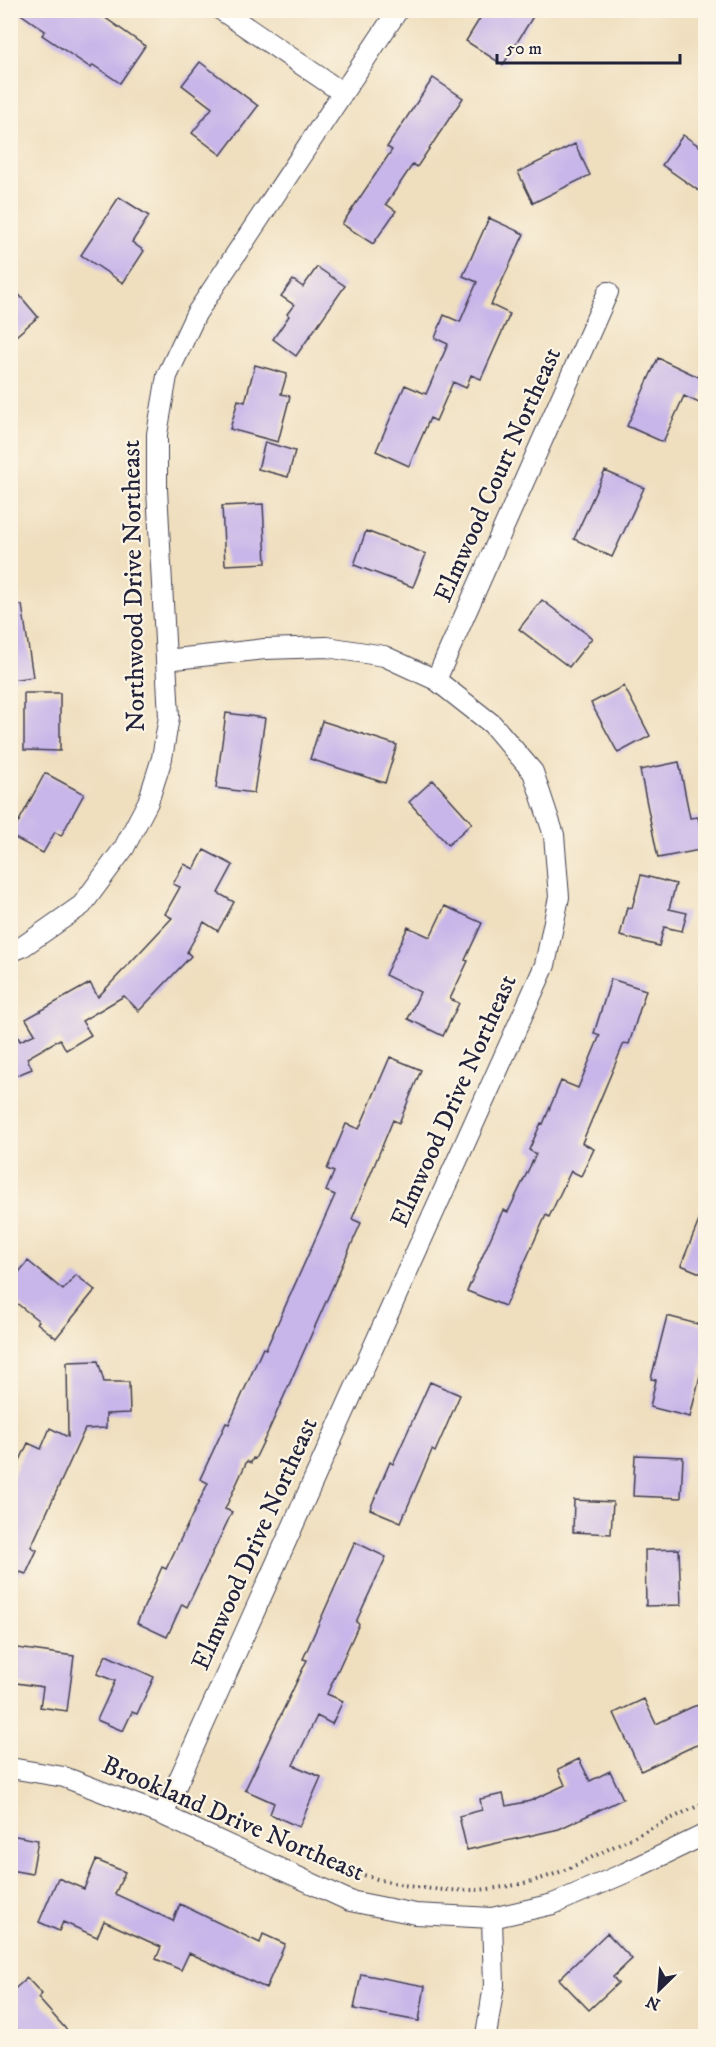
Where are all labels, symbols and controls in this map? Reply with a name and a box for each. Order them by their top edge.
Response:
scale bar [497,27,680,65]
text: 50 m [506,38,542,60]
street label: Elmwood Court Northeast [427,342,569,608]
street label: Northwood Drive Northeast [115,439,153,733]
street label: Elmwood Drive Northeast [383,969,525,1233]
street label: Elmwood Drive Northeast [184,1412,326,1676]
street label: Brookland Drive Northeast [97,1749,369,1889]
north arrow [629,1960,689,2020]
text: N [643,1991,663,2015]

